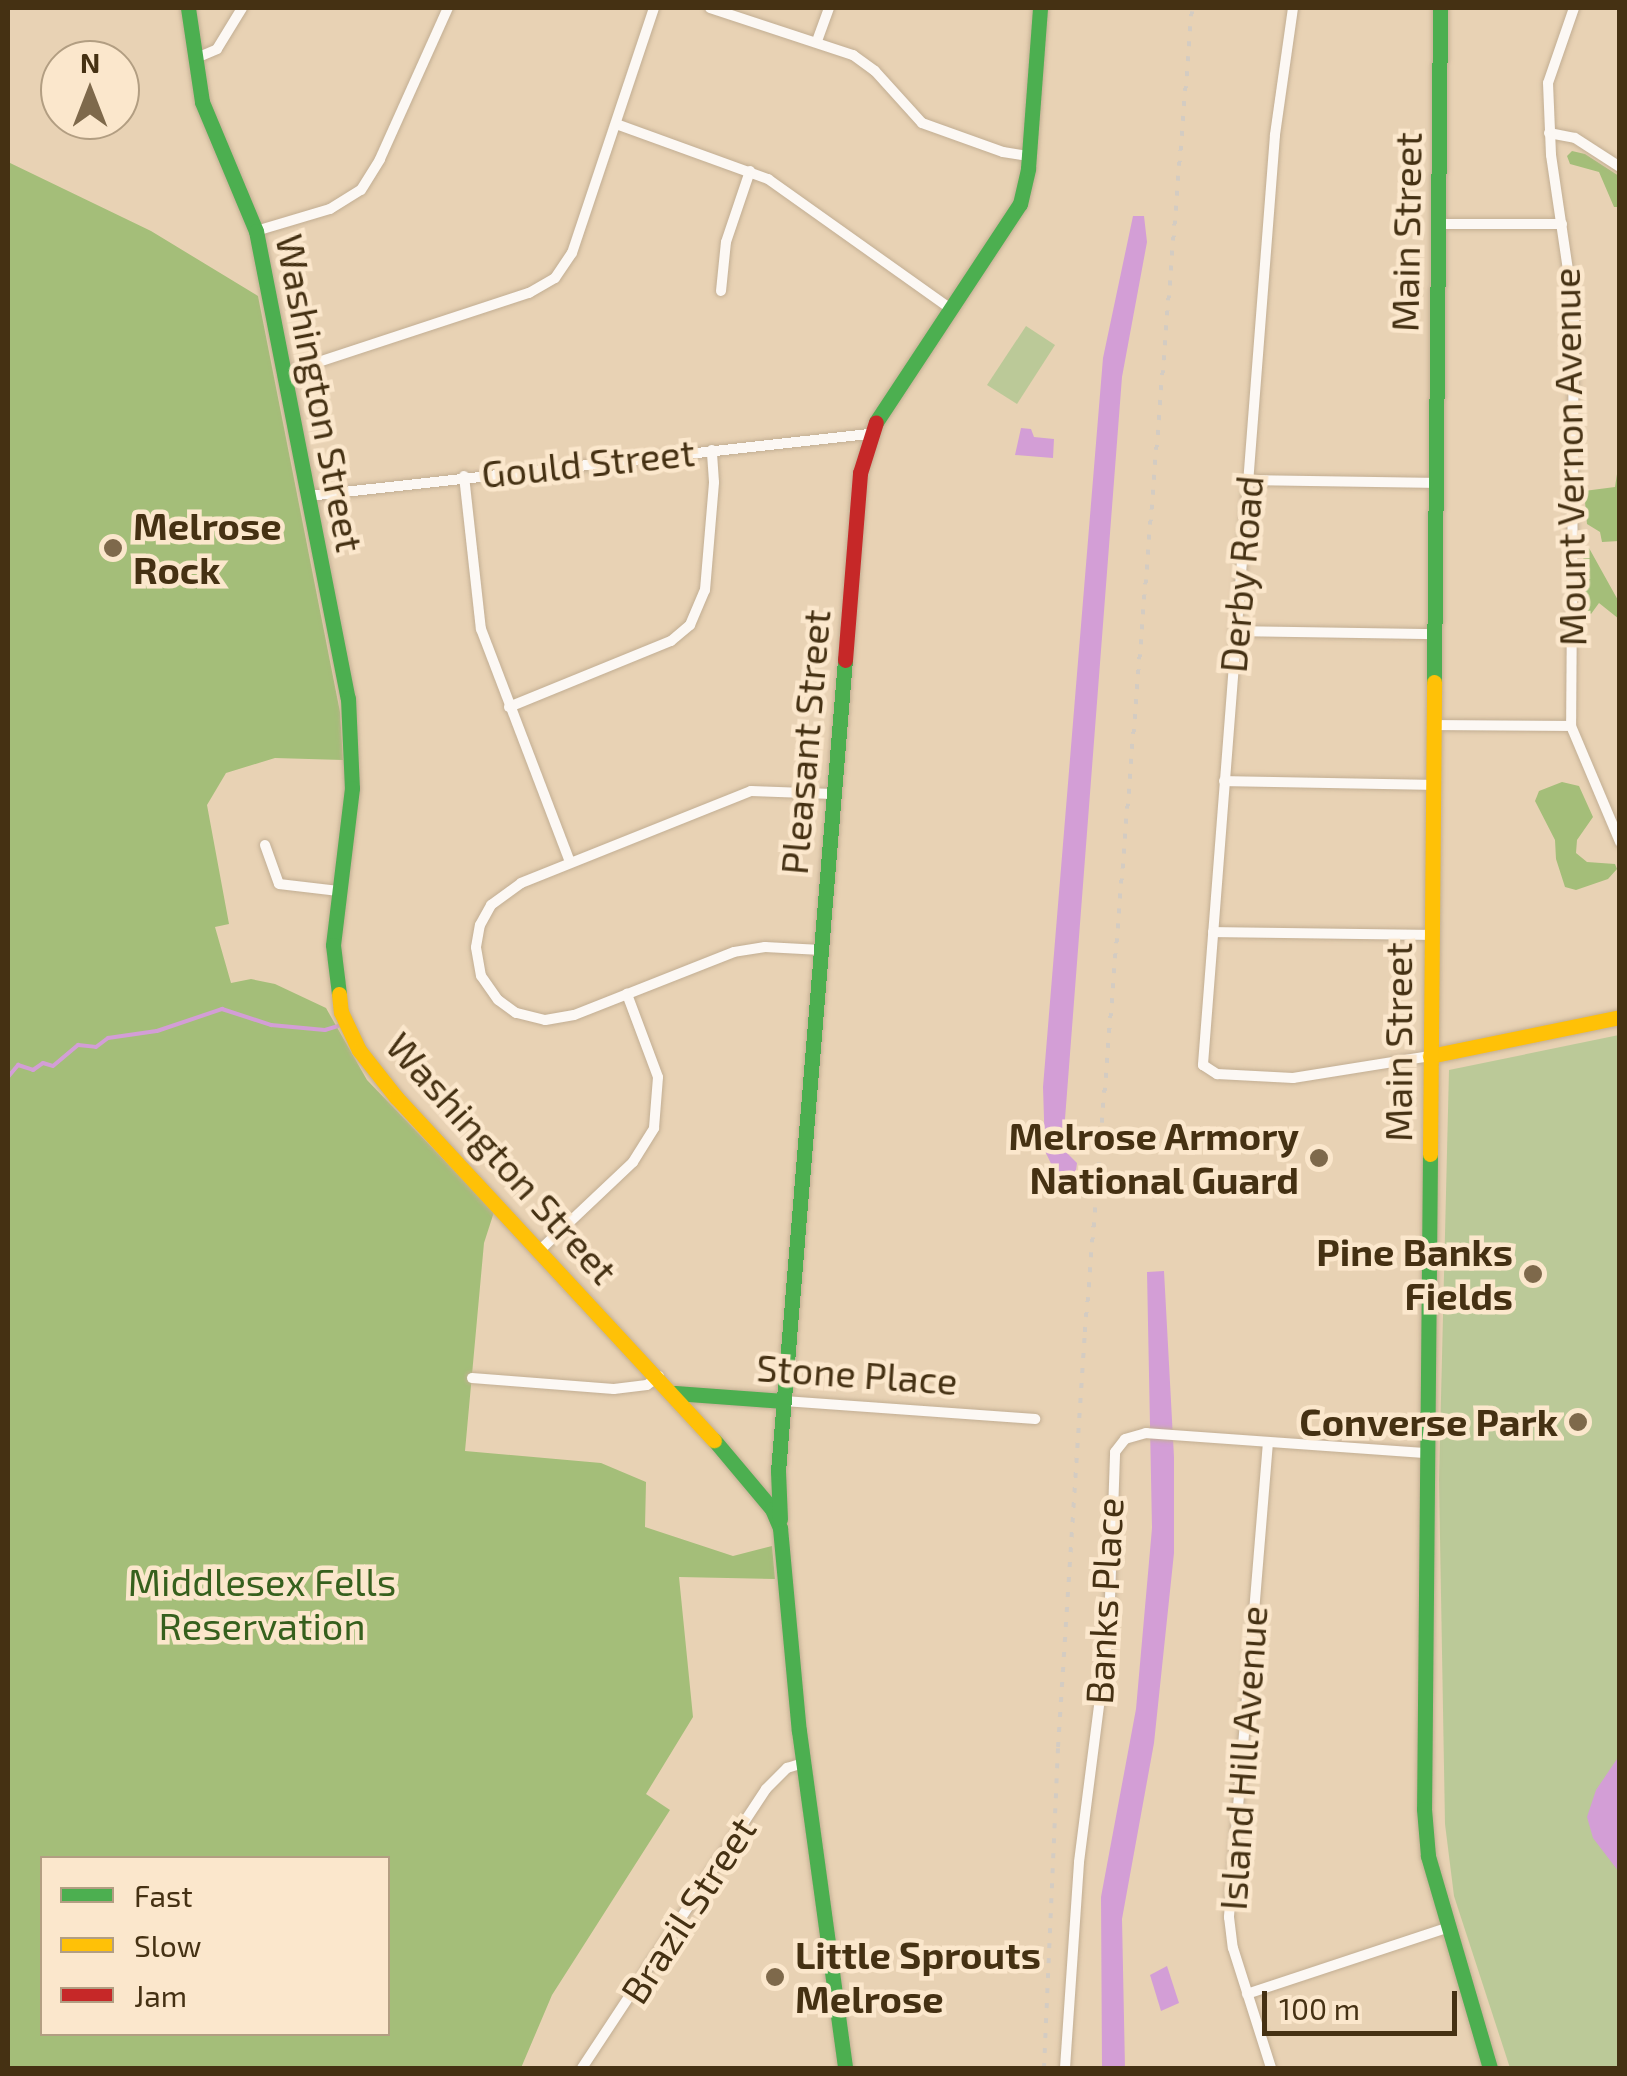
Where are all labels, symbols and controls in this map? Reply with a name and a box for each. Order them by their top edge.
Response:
north arrow [40,40,140,140]
text: N [80,45,100,79]
street label: Main Street [1381,132,1431,332]
street label: Washington Street [267,230,373,556]
street label: Mount Vernon Avenue [1543,266,1595,648]
street label: Gould Street [479,429,697,497]
street label: Derby Road [1210,473,1272,675]
place label: Melrose Rock [133,503,282,592]
marker: Melrose Rock [102,537,124,559]
street label: Pleasant Street [771,608,839,876]
street label: Main Street [1375,942,1421,1142]
street label: Washington Street [377,1023,627,1293]
place label: Melrose Armory National Guard [1008,1113,1299,1202]
marker: Melrose Armory National Guard [1308,1147,1330,1169]
place label: Pine Banks Fields [1316,1229,1513,1318]
marker: Pine Banks Fields [1522,1263,1544,1285]
street label: Stone Place [755,1344,959,1404]
place label: Converse Park [1299,1399,1558,1445]
marker: Converse Park [1567,1411,1589,1433]
street label: Banks Place [1076,1497,1132,1705]
park label: Middlesex Fells Reservation [128,1559,396,1648]
street label: Island Hill Avenue [1210,1603,1276,1913]
street label: Brazil Street [611,1808,765,2012]
legend [40,1856,390,2036]
text: Fast [134,1877,193,1913]
text: Slow [134,1927,201,1963]
place label: Little Sprouts Melrose [795,1932,1041,2022]
marker: Little Sprouts Melrose [764,1966,786,1988]
scale bar [1267,1971,1462,2033]
text: Jam [134,1977,187,2013]
text: 100 m [1279,1990,1360,2026]

